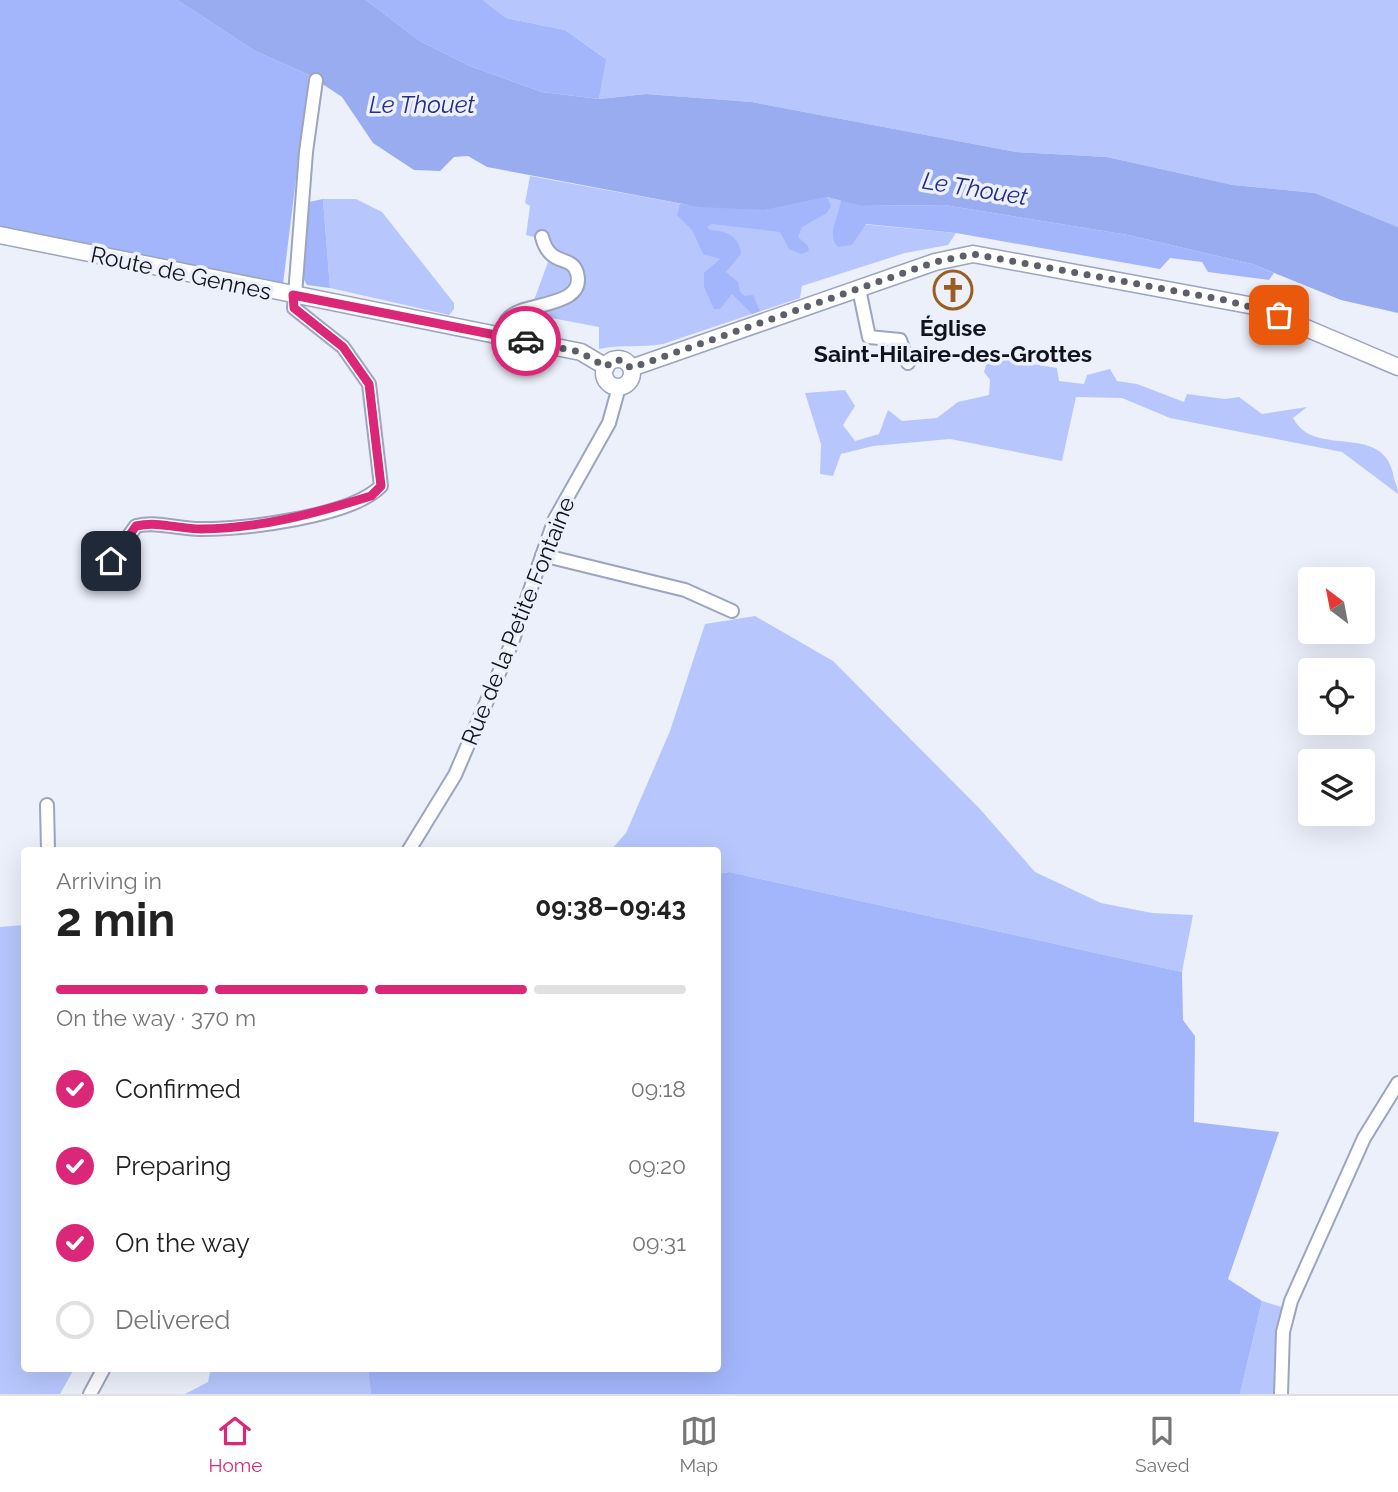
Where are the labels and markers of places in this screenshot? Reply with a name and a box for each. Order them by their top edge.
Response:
church icon: Église Saint-Hilaire-des-Grottes [932,269,974,311]
pin [1249,285,1309,345]
place label: Église Saint-Hilaire-des-Grottes [814,314,1092,367]
pin [81,531,141,591]

